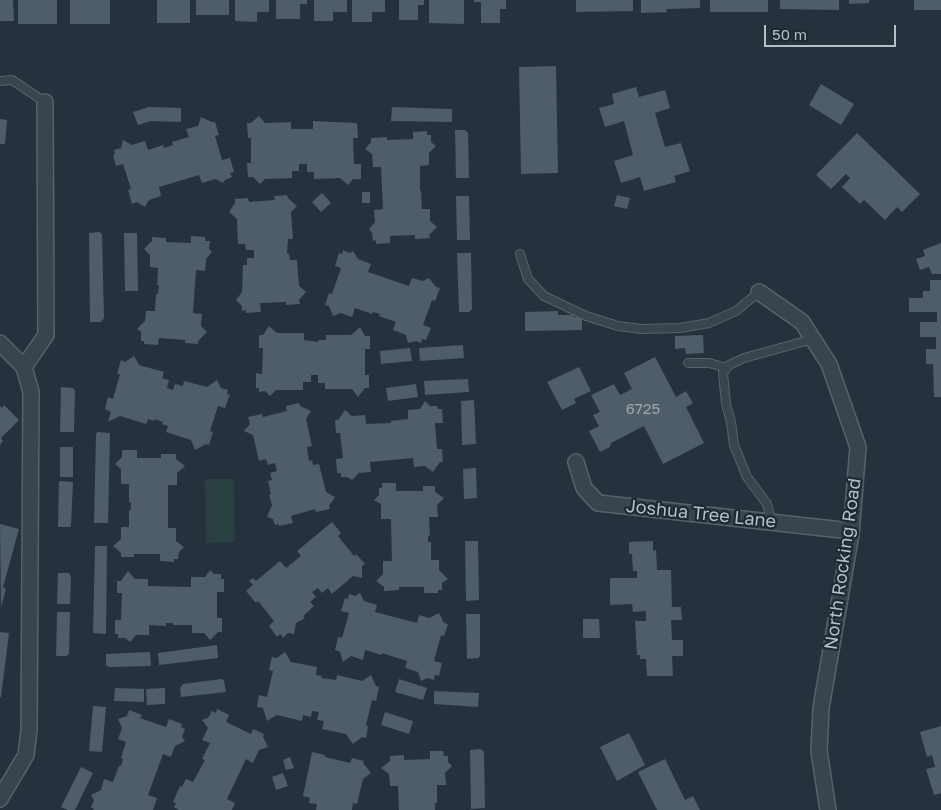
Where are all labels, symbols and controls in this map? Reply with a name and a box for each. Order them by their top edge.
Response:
scale bar [766,15,898,47]
text: 50 m [772,25,807,43]
house number: 6725 [626,400,660,418]
street label: North Rocking Road [820,477,866,651]
street label: Joshua Tree Lane [625,495,777,533]

